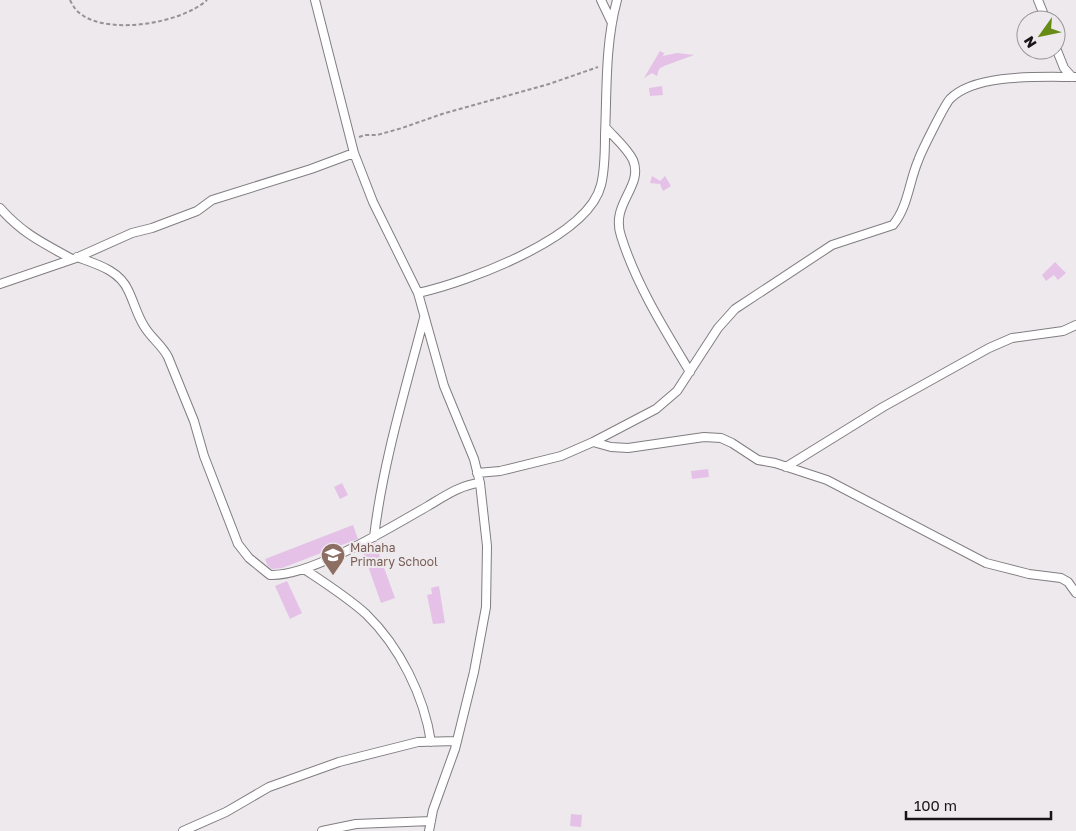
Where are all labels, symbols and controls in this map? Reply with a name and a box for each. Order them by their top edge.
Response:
north arrow [1016,10,1066,60]
text: N [1020,33,1040,51]
place label: Mahaha Primary School [350,540,438,569]
school or university icon: Mahaha Primary School [320,542,346,576]
scale bar [906,788,1051,820]
text: 100 m [914,796,957,814]

